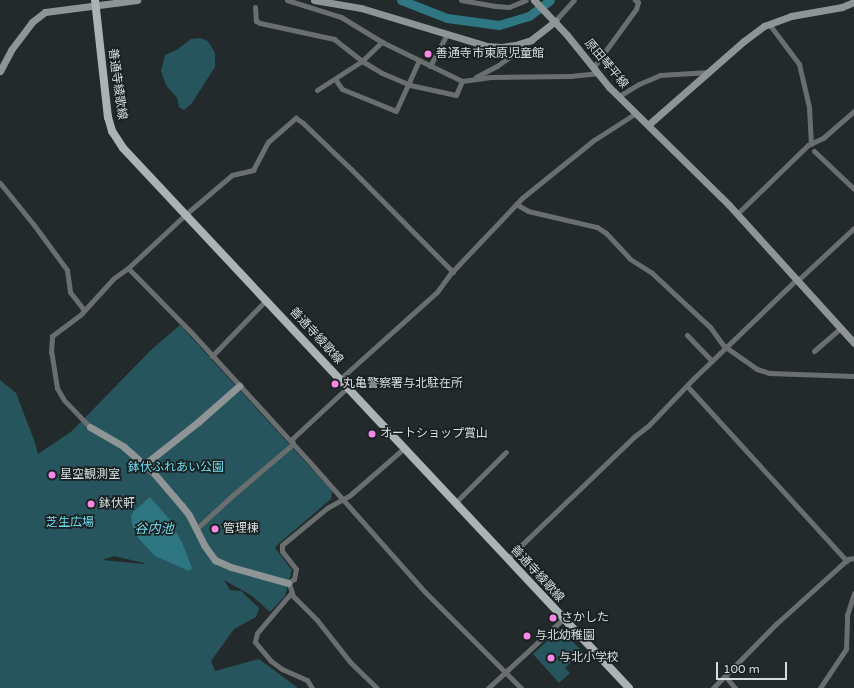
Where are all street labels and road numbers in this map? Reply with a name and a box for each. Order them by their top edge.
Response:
street label: 原田琴平線 [581,36,631,92]
street label: 善通寺綾歌線 [105,47,129,121]
street label: 善通寺綾歌線 [286,305,346,367]
street label: 善通寺綾歌線 [507,543,567,605]

